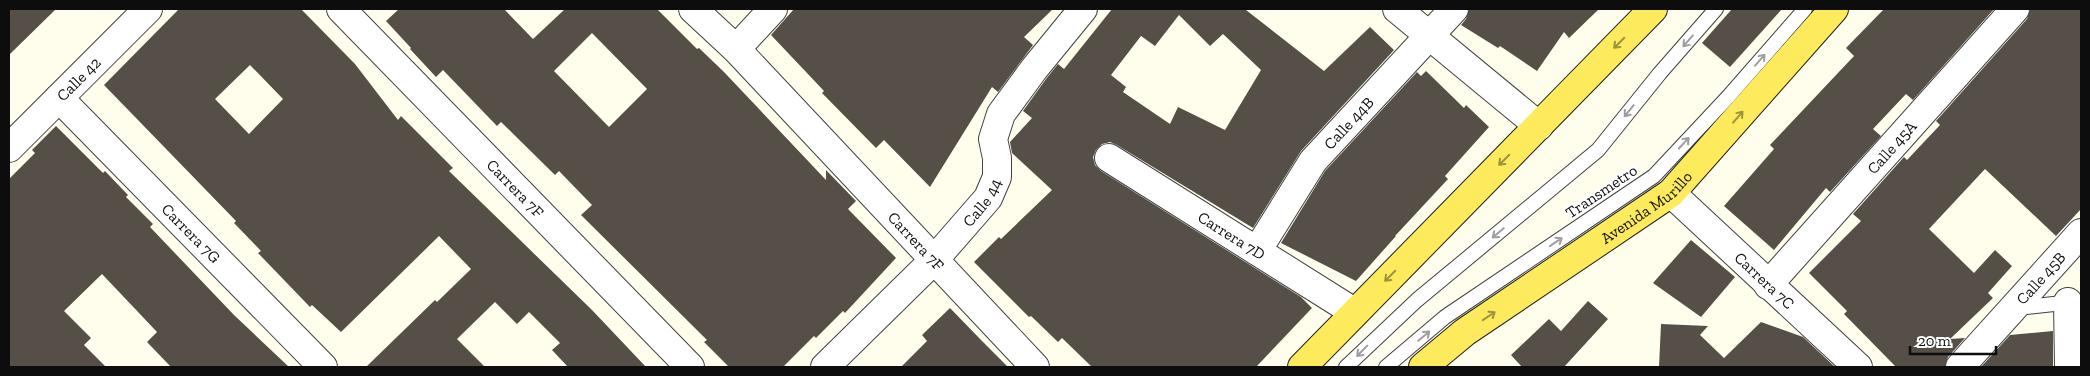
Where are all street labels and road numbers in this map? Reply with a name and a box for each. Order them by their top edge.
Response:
street label: Calle 42 [53,53,105,105]
street label: Calle 44B [1320,93,1378,153]
street label: Calle 45A [1863,116,1921,178]
street label: Carrera 7F [483,155,548,221]
street label: Transmetro [1562,160,1641,222]
street label: Avenida Murillo [1597,167,1696,248]
street label: Calle 44 [959,175,1005,231]
street label: Carrera 7G [158,200,224,267]
street label: Carrera 7D [1194,207,1269,264]
street label: Carrera 7F [884,208,948,275]
street label: Carrera 7C [1730,248,1798,313]
street label: Calle 45B [2012,248,2070,308]

